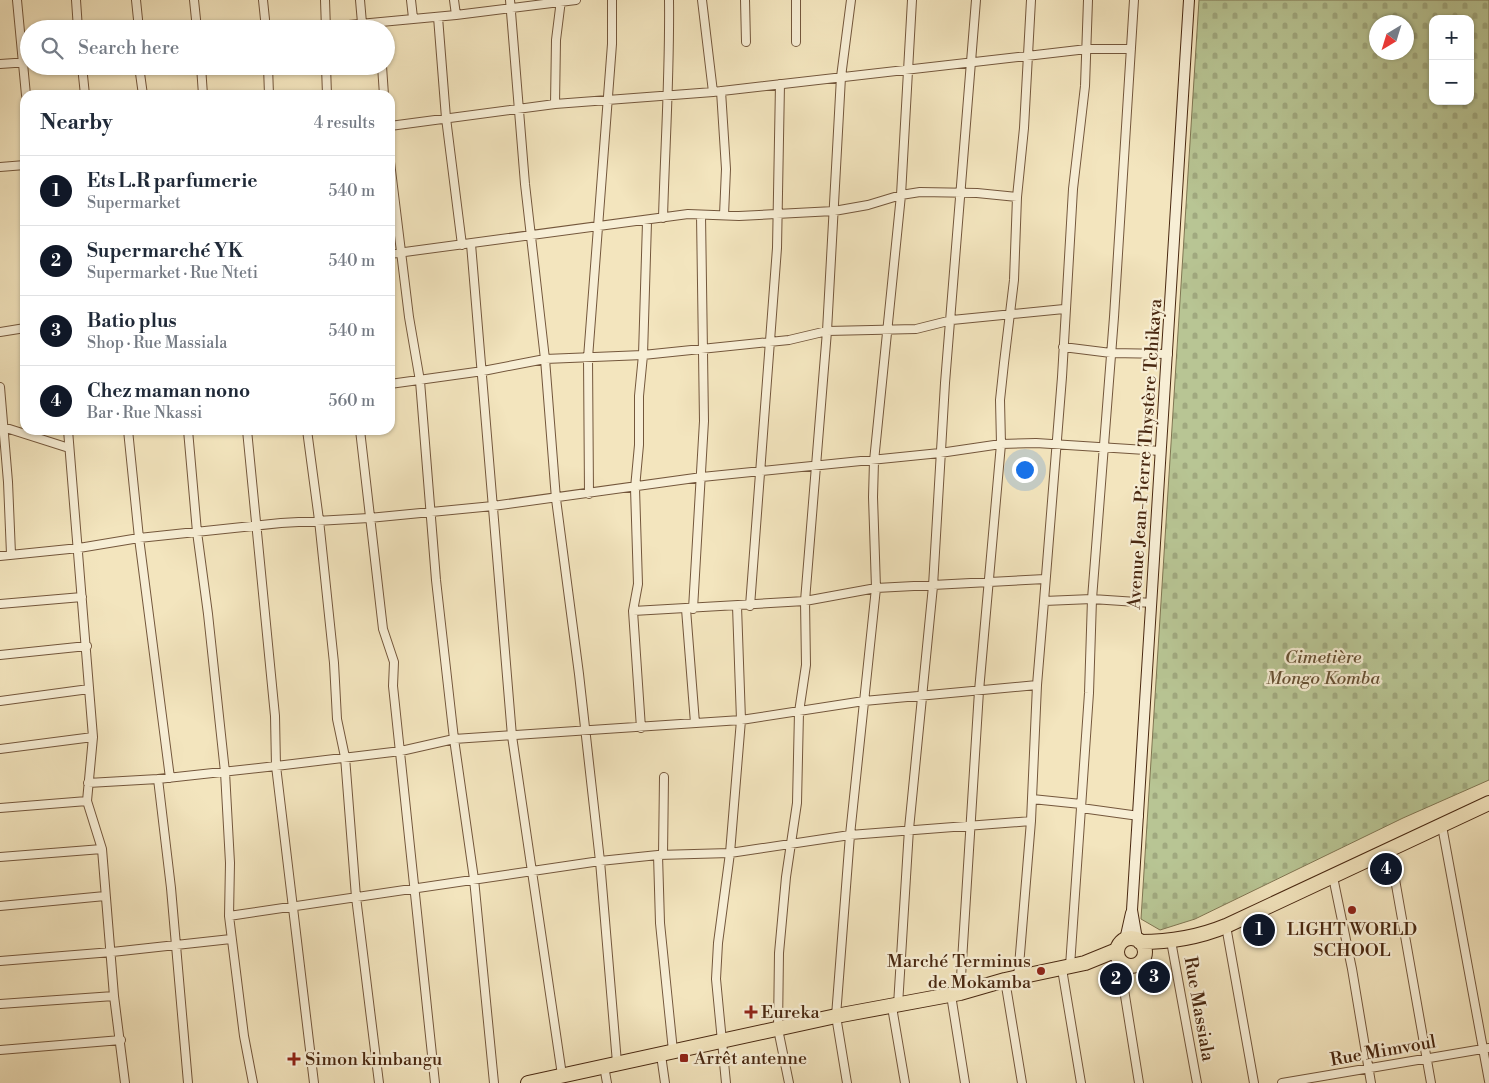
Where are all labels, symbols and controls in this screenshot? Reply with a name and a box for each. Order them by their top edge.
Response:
north arrow [1369,15,1414,60]
map controls [1429,15,1474,105]
button: + [1429,15,1474,60]
search box [20,20,395,75]
icon: search [38,34,66,62]
text: Search here [78,36,179,60]
button: − [1429,60,1474,105]
text: Nearby [40,110,113,136]
text: 4 results [314,113,375,133]
text: Ets L.R parfumerie [87,169,258,193]
text: 1 [52,181,60,201]
text: 540 m [328,181,375,201]
text: Supermarket [87,193,181,213]
text: Supermarché YK [87,239,243,263]
text: 2 [51,251,61,271]
text: 540 m [328,251,375,271]
text: Supermarket · Rue Nteti [87,263,258,283]
street label: Avenue Jean-Pierre Thystère Tchikaya [1123,297,1167,611]
text: Batio plus [87,309,177,333]
text: 3 [51,321,61,341]
text: 540 m [328,321,375,341]
text: Shop · Rue Massiala [87,333,227,353]
text: Chez maman nono [87,379,250,403]
text: 4 [51,391,61,411]
text: 560 m [329,391,375,411]
text: Bar · Rue Nkassi [87,403,202,423]
your location [1012,457,1038,483]
park label: Cimetière Mongo Komba [1266,646,1381,690]
pin: 4 [1370,850,1402,888]
marker: LIGHT WORLD SCHOOL [1346,904,1358,916]
pin: 1 [1243,911,1275,949]
place label: LIGHT WORLD SCHOOL [1287,918,1417,962]
place label: Marché Terminus de Mokamba [887,950,1032,994]
street label: Rue Massiala [1178,955,1220,1064]
pin: 3 [1138,958,1170,996]
pin: 2 [1100,960,1132,998]
marker: Marché Terminus de Mokamba [1035,965,1047,977]
place label: Eureka [761,1001,820,1024]
marker: Eureka [745,1006,757,1018]
street label: Rue Mimvoul [1328,1030,1438,1072]
place label: Arrêt antenne [693,1047,807,1070]
place label: Simon kimbangu [305,1048,443,1071]
marker: Simon kimbangu [287,1052,301,1066]
marker: Arrêt antenne [678,1052,690,1064]

